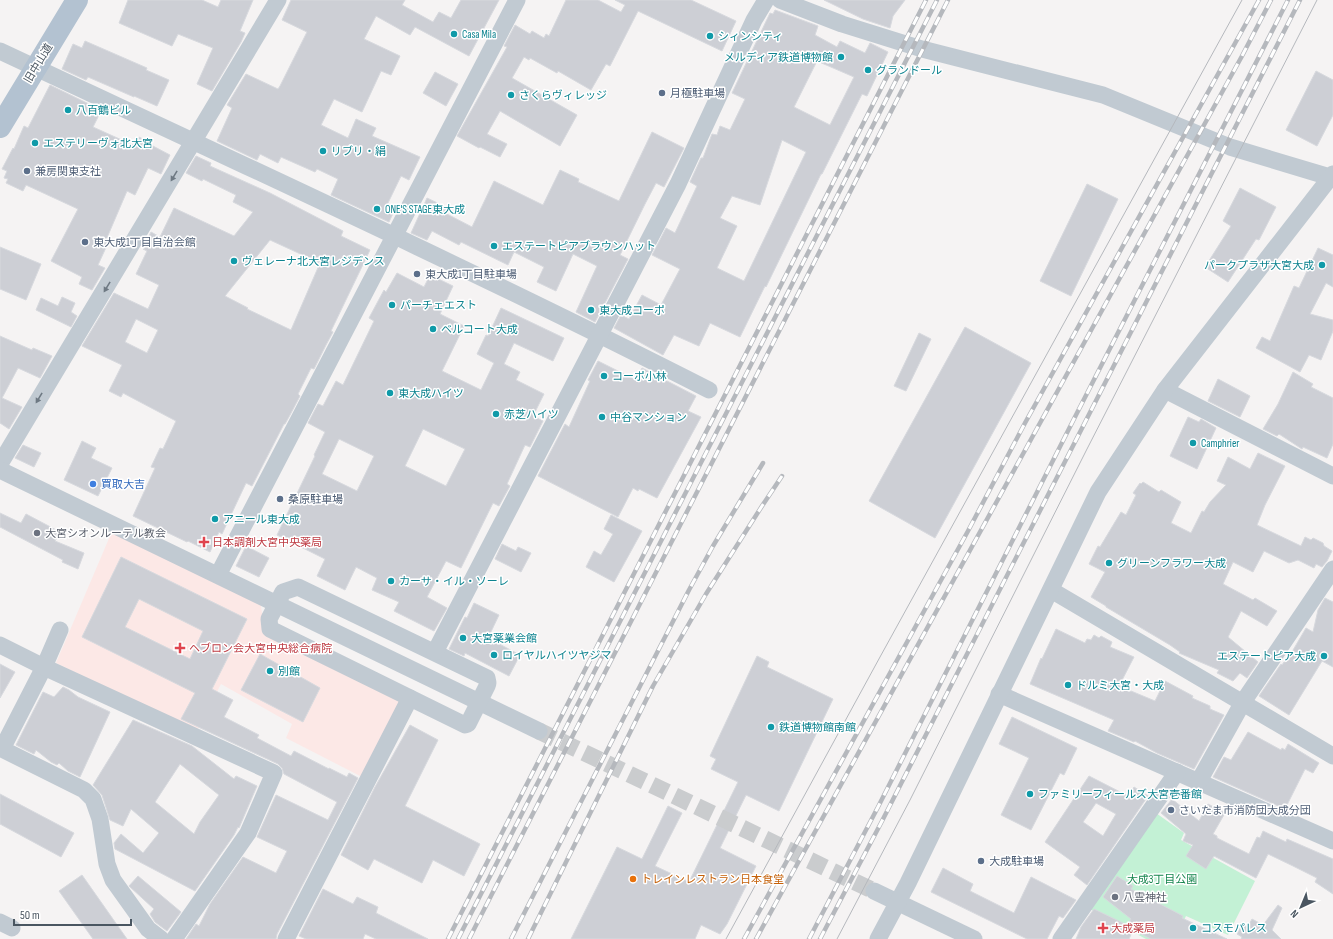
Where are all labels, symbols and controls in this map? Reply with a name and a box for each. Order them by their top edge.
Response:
place label: Casa Mila [462,28,496,41]
marker: Casa Mila [449,29,459,39]
place label: シィンシティ [718,30,783,43]
marker: シィンシティ [705,31,715,41]
street label: 旧中山道 [22,41,55,85]
place label: メルディア鉄道博物館 [724,51,833,64]
marker: メルディア鉄道博物館 [836,52,846,62]
place label: グランドール [876,64,942,77]
marker: グランドール [863,65,873,75]
place label: 月極駐車場 [670,87,725,100]
marker: 月極駐車場 [657,88,667,98]
place label: さくらヴィレッジ [519,89,607,102]
marker: さくらヴィレッジ [506,90,516,100]
place label: 八百鶴ビル [76,104,131,117]
marker: 八百鶴ビル [63,105,73,115]
place label: エステリーヴォ北大宮 [43,137,153,150]
marker: エステリーヴォ北大宮 [30,138,40,148]
place label: リブリ・絹 [331,145,386,158]
marker: リブリ・絹 [318,146,328,156]
place label: 兼房関東支社 [35,165,101,178]
marker: 兼房関東支社 [22,166,32,176]
one-way arrow [170,170,177,182]
place label: ONE'S STAGE東大成 [385,203,465,216]
marker: ONE'S STAGE東大成 [372,204,382,214]
place label: 東大成1丁目自治会館 [93,236,196,249]
marker: 東大成1丁目自治会館 [80,237,90,247]
place label: エステートピアブラウンハット [502,240,656,253]
marker: エステートピアブラウンハット [489,241,499,251]
place label: ヴェレーナ北大宮レジデンス [242,255,385,268]
marker: ヴェレーナ北大宮レジデンス [229,256,239,266]
place label: パークプラザ大宮大成 [1204,259,1314,272]
marker: パークプラザ大宮大成 [1317,260,1327,270]
place label: 東大成1丁目駐車場 [425,268,517,281]
marker: 東大成1丁目駐車場 [412,269,422,279]
one-way arrow [103,281,110,293]
place label: パーチェエスト [400,299,477,312]
marker: パーチェエスト [387,300,397,310]
place label: 東大成コーポ [599,304,665,317]
marker: 東大成コーポ [586,305,596,315]
place label: ベルコート大成 [441,323,518,336]
marker: ベルコート大成 [428,324,438,334]
place label: コーポ小林 [612,370,667,383]
marker: コーポ小林 [599,371,609,381]
place label: 東大成ハイツ [398,387,464,400]
marker: 東大成ハイツ [385,388,395,398]
one-way arrow [36,392,43,404]
place label: 赤芝ハイツ [504,408,559,421]
marker: 赤芝ハイツ [491,409,501,419]
place label: 中谷マンション [610,411,687,424]
marker: 中谷マンション [597,412,607,422]
place label: Camphrier [1201,437,1240,450]
marker: Camphrier [1188,438,1198,448]
place label: 買取大吉 [101,478,145,491]
marker: 買取大吉 [88,479,98,489]
place label: 桑原駐車場 [288,493,343,506]
marker: 桑原駐車場 [275,494,285,504]
place label: アニール東大成 [223,513,300,526]
marker: アニール東大成 [210,514,220,524]
place label: 大宮シオンルーテル教会 [45,527,166,540]
marker: 大宮シオンルーテル教会 [32,528,42,538]
place label: 日本調剤大宮中央薬局 [212,536,322,549]
marker: 日本調剤大宮中央薬局 [199,537,209,547]
place label: グリーンフラワー大成 [1117,557,1226,570]
marker: グリーンフラワー大成 [1104,558,1114,568]
place label: カーサ・イル・ソーレ [399,575,509,588]
marker: カーサ・イル・ソーレ [386,576,396,586]
place label: 大宮薬業会館 [471,632,537,645]
marker: 大宮薬業会館 [458,633,468,643]
marker: ヘブロン会大宮中央総合病院 [174,642,186,654]
place label: ヘブロン会大宮中央総合病院 [189,642,332,655]
place label: ロイヤルハイツヤジマ [502,649,611,662]
marker: ロイヤルハイツヤジマ [489,650,499,660]
place label: エステートピア大成 [1217,650,1316,663]
marker: エステートピア大成 [1319,651,1329,661]
place label: 別館 [278,665,300,678]
marker: 別館 [265,666,275,676]
place label: ドルミ大宮・大成 [1076,679,1164,692]
marker: ドルミ大宮・大成 [1063,680,1073,690]
place label: 鉄道博物館南館 [779,721,856,734]
marker: 鉄道博物館南館 [766,722,776,732]
place label: ファミリーフィールズ大宮壱番館 [1038,788,1202,801]
marker: ファミリーフィールズ大宮壱番館 [1025,789,1035,799]
place label: さいたま市消防団大成分団 [1179,804,1311,817]
marker: さいたま市消防団大成分団 [1166,805,1176,815]
place label: 大成駐車場 [989,855,1044,868]
marker: 大成駐車場 [976,856,986,866]
place label: トレインレストラン日本食堂 [641,873,784,886]
park label: 大成3丁目公園 [1127,873,1197,886]
marker: トレインレストラン日本食堂 [628,874,638,884]
north arrow [1281,887,1321,927]
place label: 八雲神社 [1123,891,1167,904]
marker: 八雲神社 [1110,892,1120,902]
scale bar [14,901,131,927]
text: N [1288,907,1301,921]
text: 50 m [20,908,40,923]
place label: 大成薬局 [1111,922,1155,935]
place label: コスモパレス [1201,922,1267,935]
marker: 大成薬局 [1098,923,1108,933]
marker: コスモパレス [1188,923,1198,933]

